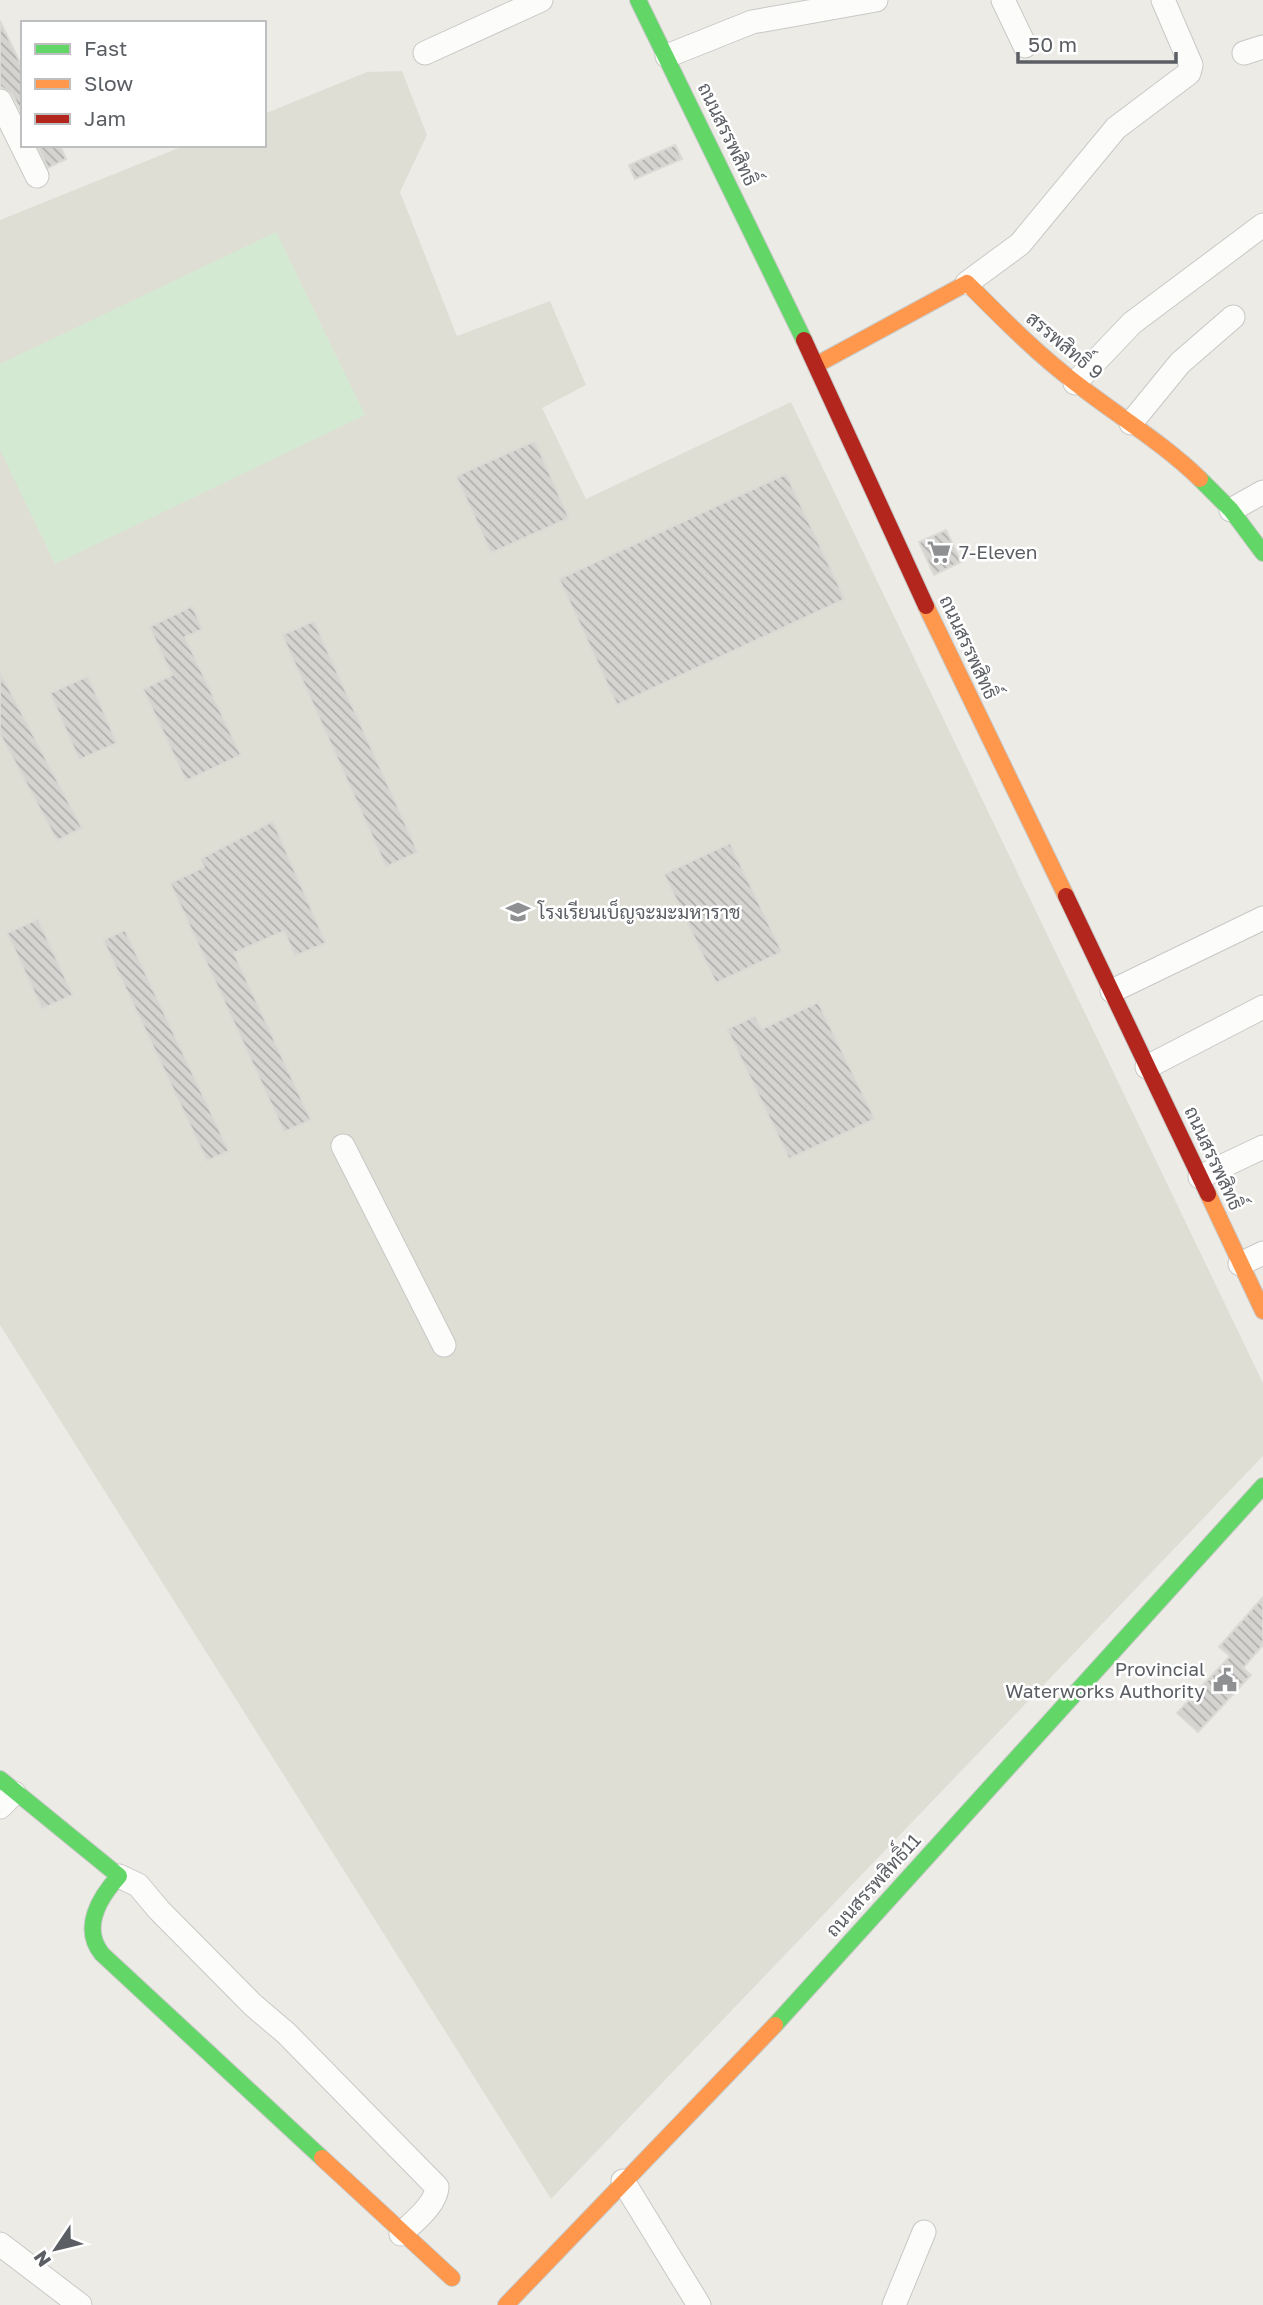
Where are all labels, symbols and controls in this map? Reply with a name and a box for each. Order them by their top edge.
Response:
legend [21,21,266,147]
scale bar [1018,21,1176,65]
text: 50 m [1028,31,1077,57]
text: Fast [84,35,127,61]
text: Slow [84,70,133,96]
street label: ถนนสรรพสิทธิ์ [694,76,769,189]
text: Jam [84,105,126,131]
street label: สรรพสิทธิ์ 9 [1022,301,1112,383]
supermarket icon: 7-Eleven [925,538,953,566]
place label: 7-Eleven [959,540,1037,563]
street label: ถนนสรรพสิทธิ์ [935,589,1009,702]
school or university icon: โรงเรียนเบ็ญจะมะมหาราช [504,898,532,926]
place label: โรงเรียนเบ็ญจะมะมหาราช [537,899,740,924]
street label: ถนนสรรพสิทธิ์ [1180,1100,1254,1213]
place label: Provincial Waterworks Authority [1005,1657,1205,1702]
public building icon: Provincial Waterworks Authority [1211,1666,1239,1694]
street label: ถนนสรรพสิทธิ์11 [816,1824,925,1941]
north arrow [21,2214,91,2284]
text: N [28,2247,55,2272]

